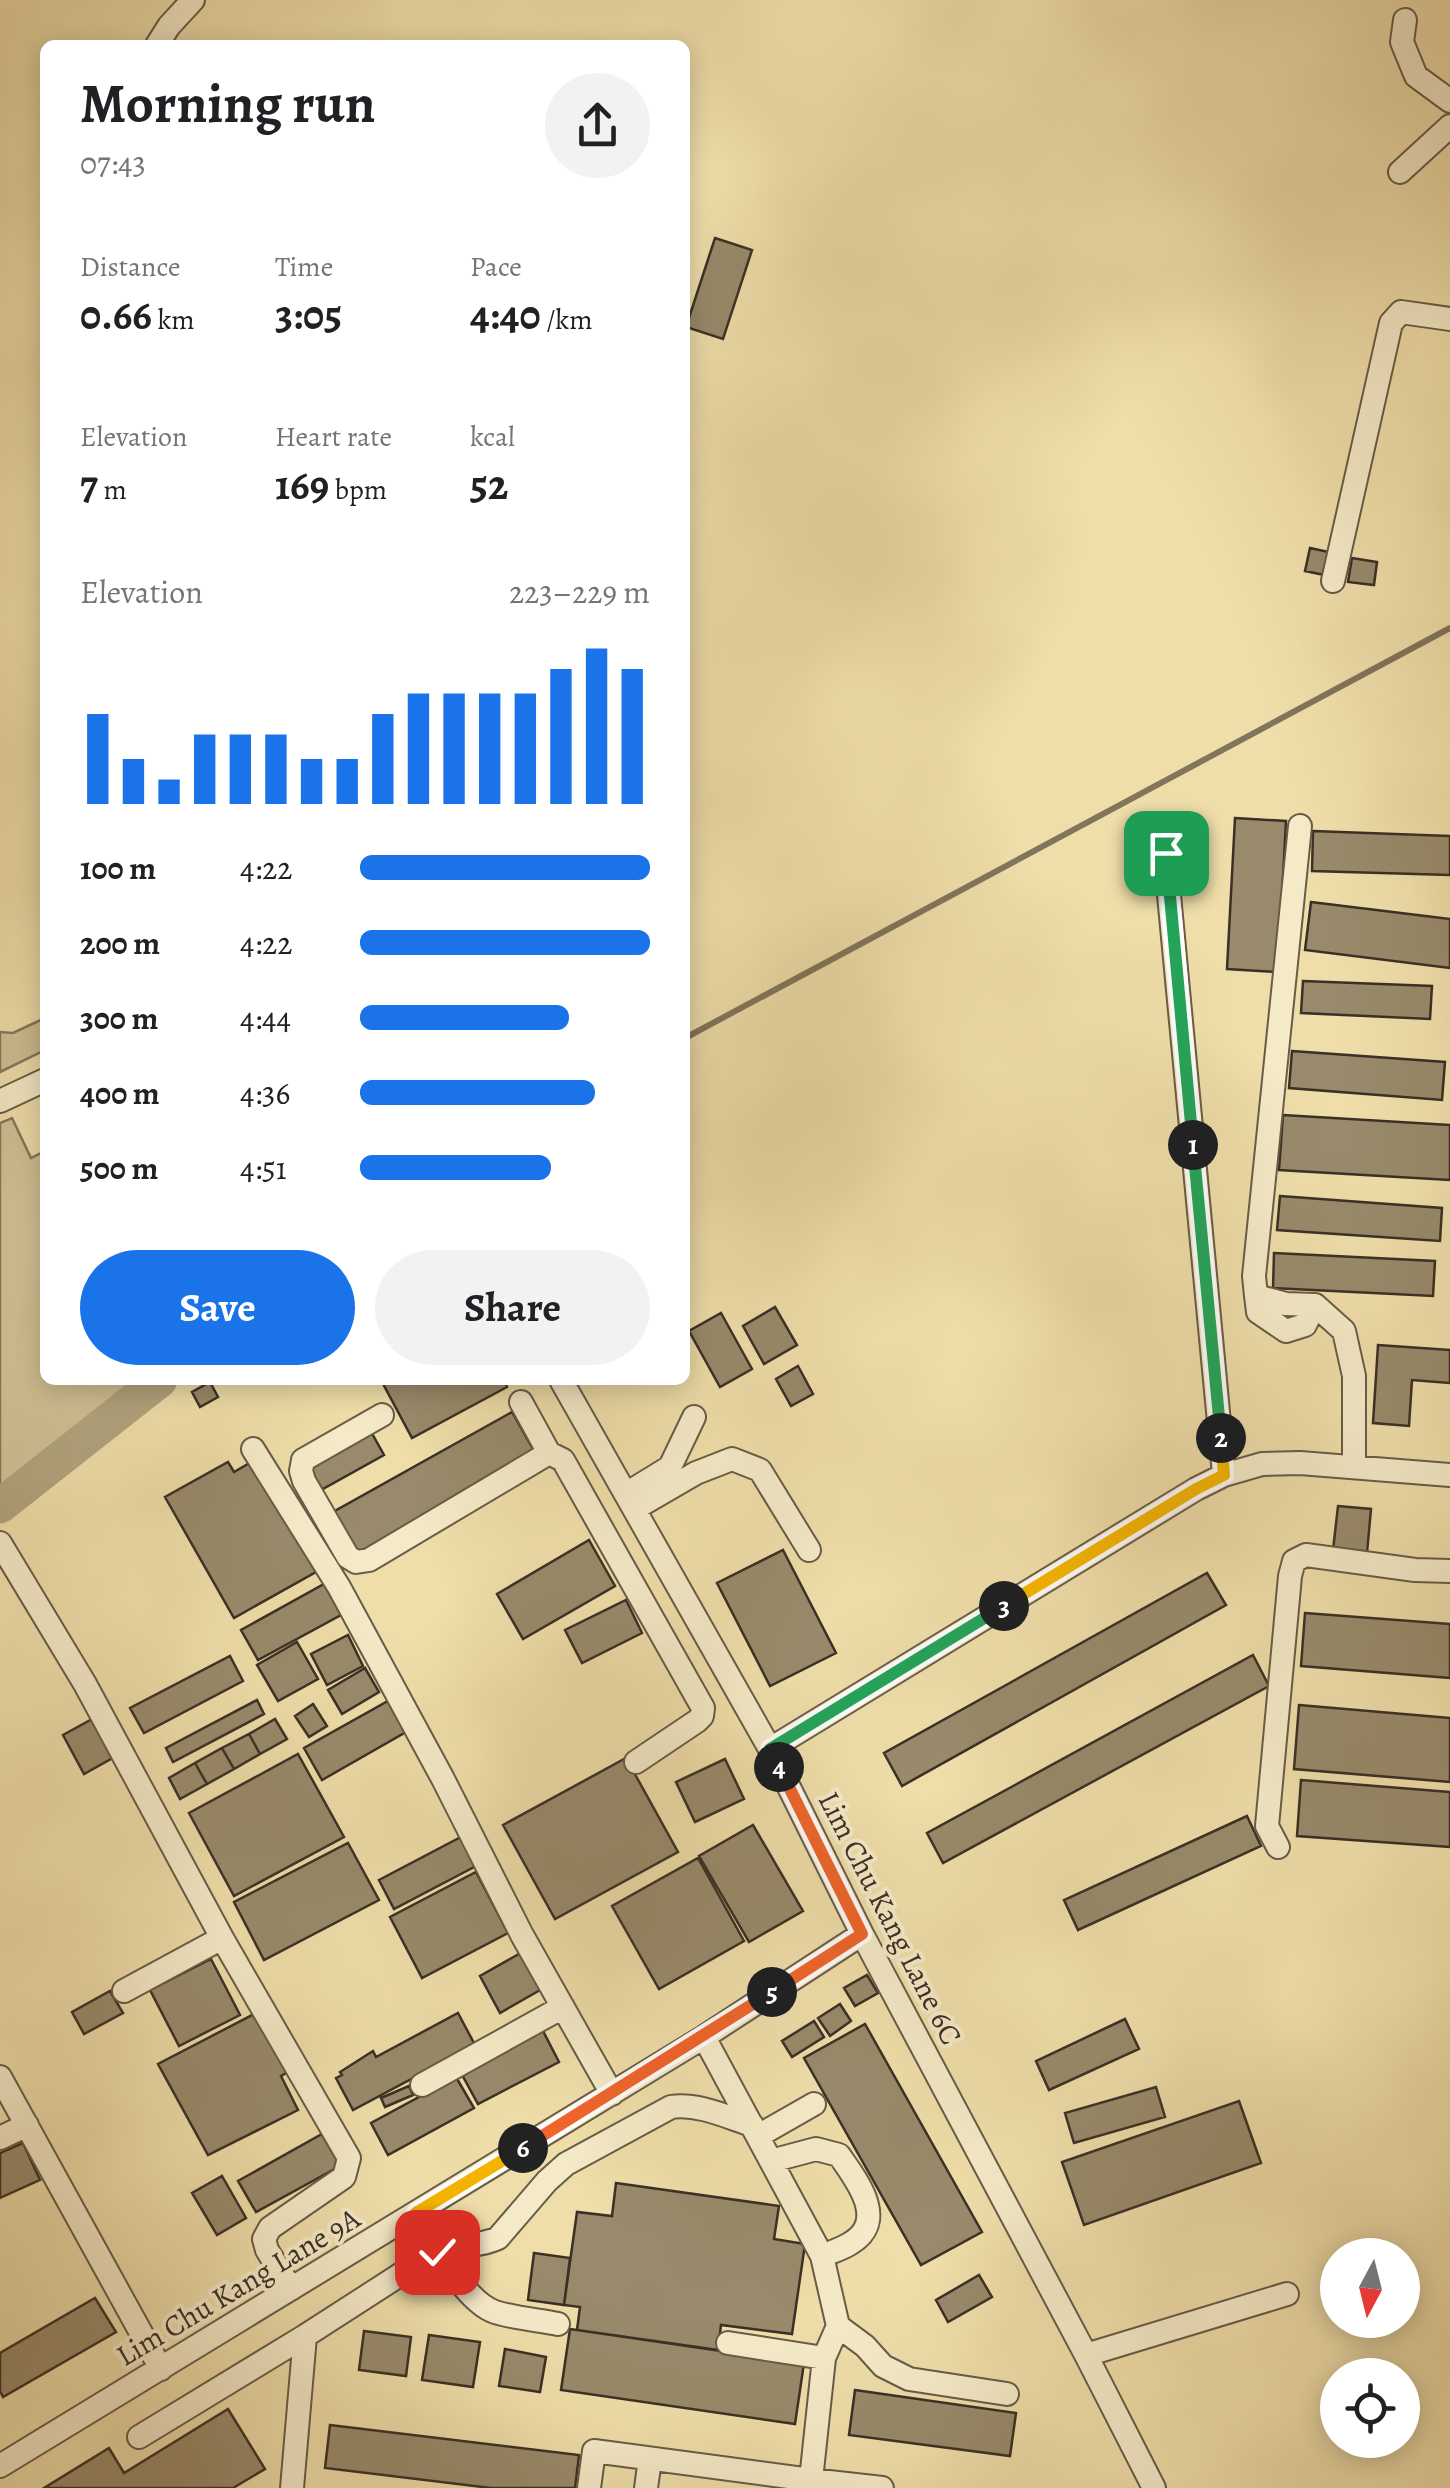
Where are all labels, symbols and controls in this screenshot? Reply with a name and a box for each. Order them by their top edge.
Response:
text: Morning run [80,66,375,141]
button: share [545,73,650,178]
text: 07:43 [80,141,146,185]
text: Distance [80,248,180,286]
text: Time [275,248,333,286]
text: Pace [470,248,522,286]
text: 0.66 [80,286,152,343]
text: 3:05 [275,286,342,343]
text: 4:40 [470,286,541,343]
text: km [152,301,195,339]
text: /km [541,301,593,339]
text: Elevation [80,418,187,456]
text: Heart rate [275,418,392,456]
text: kcal [470,418,515,456]
text: 7 [80,456,98,513]
text: 169 [275,456,329,513]
text: 52 [470,456,508,513]
text: m [98,471,127,509]
text: bpm [329,471,387,509]
text: Elevation [80,570,203,614]
text: 223–229 m [509,570,650,614]
pin [1124,811,1209,896]
icon: arrive [1139,826,1194,881]
text: 100 m [80,846,156,890]
text: 4:22 [240,846,293,890]
text: 200 m [80,921,160,965]
text: 4:22 [240,921,293,965]
text: 300 m [80,996,158,1040]
text: 4:44 [240,996,291,1040]
text: 400 m [80,1071,160,1115]
text: 4:36 [240,1071,290,1115]
pin: 1 [1168,1120,1218,1170]
text: 1 [1188,1126,1198,1164]
text: 500 m [80,1146,158,1190]
text: 4:51 [240,1146,287,1190]
button: Save [80,1250,355,1365]
button: Share [375,1250,650,1365]
pin: 2 [1196,1413,1246,1463]
text: 2 [1214,1419,1228,1457]
pin: 3 [979,1581,1029,1631]
text: 3 [998,1587,1010,1625]
pin: 4 [754,1742,804,1792]
text: 4 [772,1748,786,1786]
street label: Lim Chu Kang Lane 6C [809,1785,971,2051]
pin: 5 [747,1967,797,2017]
text: 5 [766,1973,778,2011]
pin: 6 [498,2123,548,2173]
text: 6 [516,2129,530,2167]
street label: Lim Chu Kang Lane 9A [109,2198,368,2376]
pin [395,2210,480,2295]
icon: check [410,2225,465,2280]
north arrow [1320,2238,1420,2338]
map controls [1320,2238,1420,2458]
button: locate [1320,2358,1420,2458]

